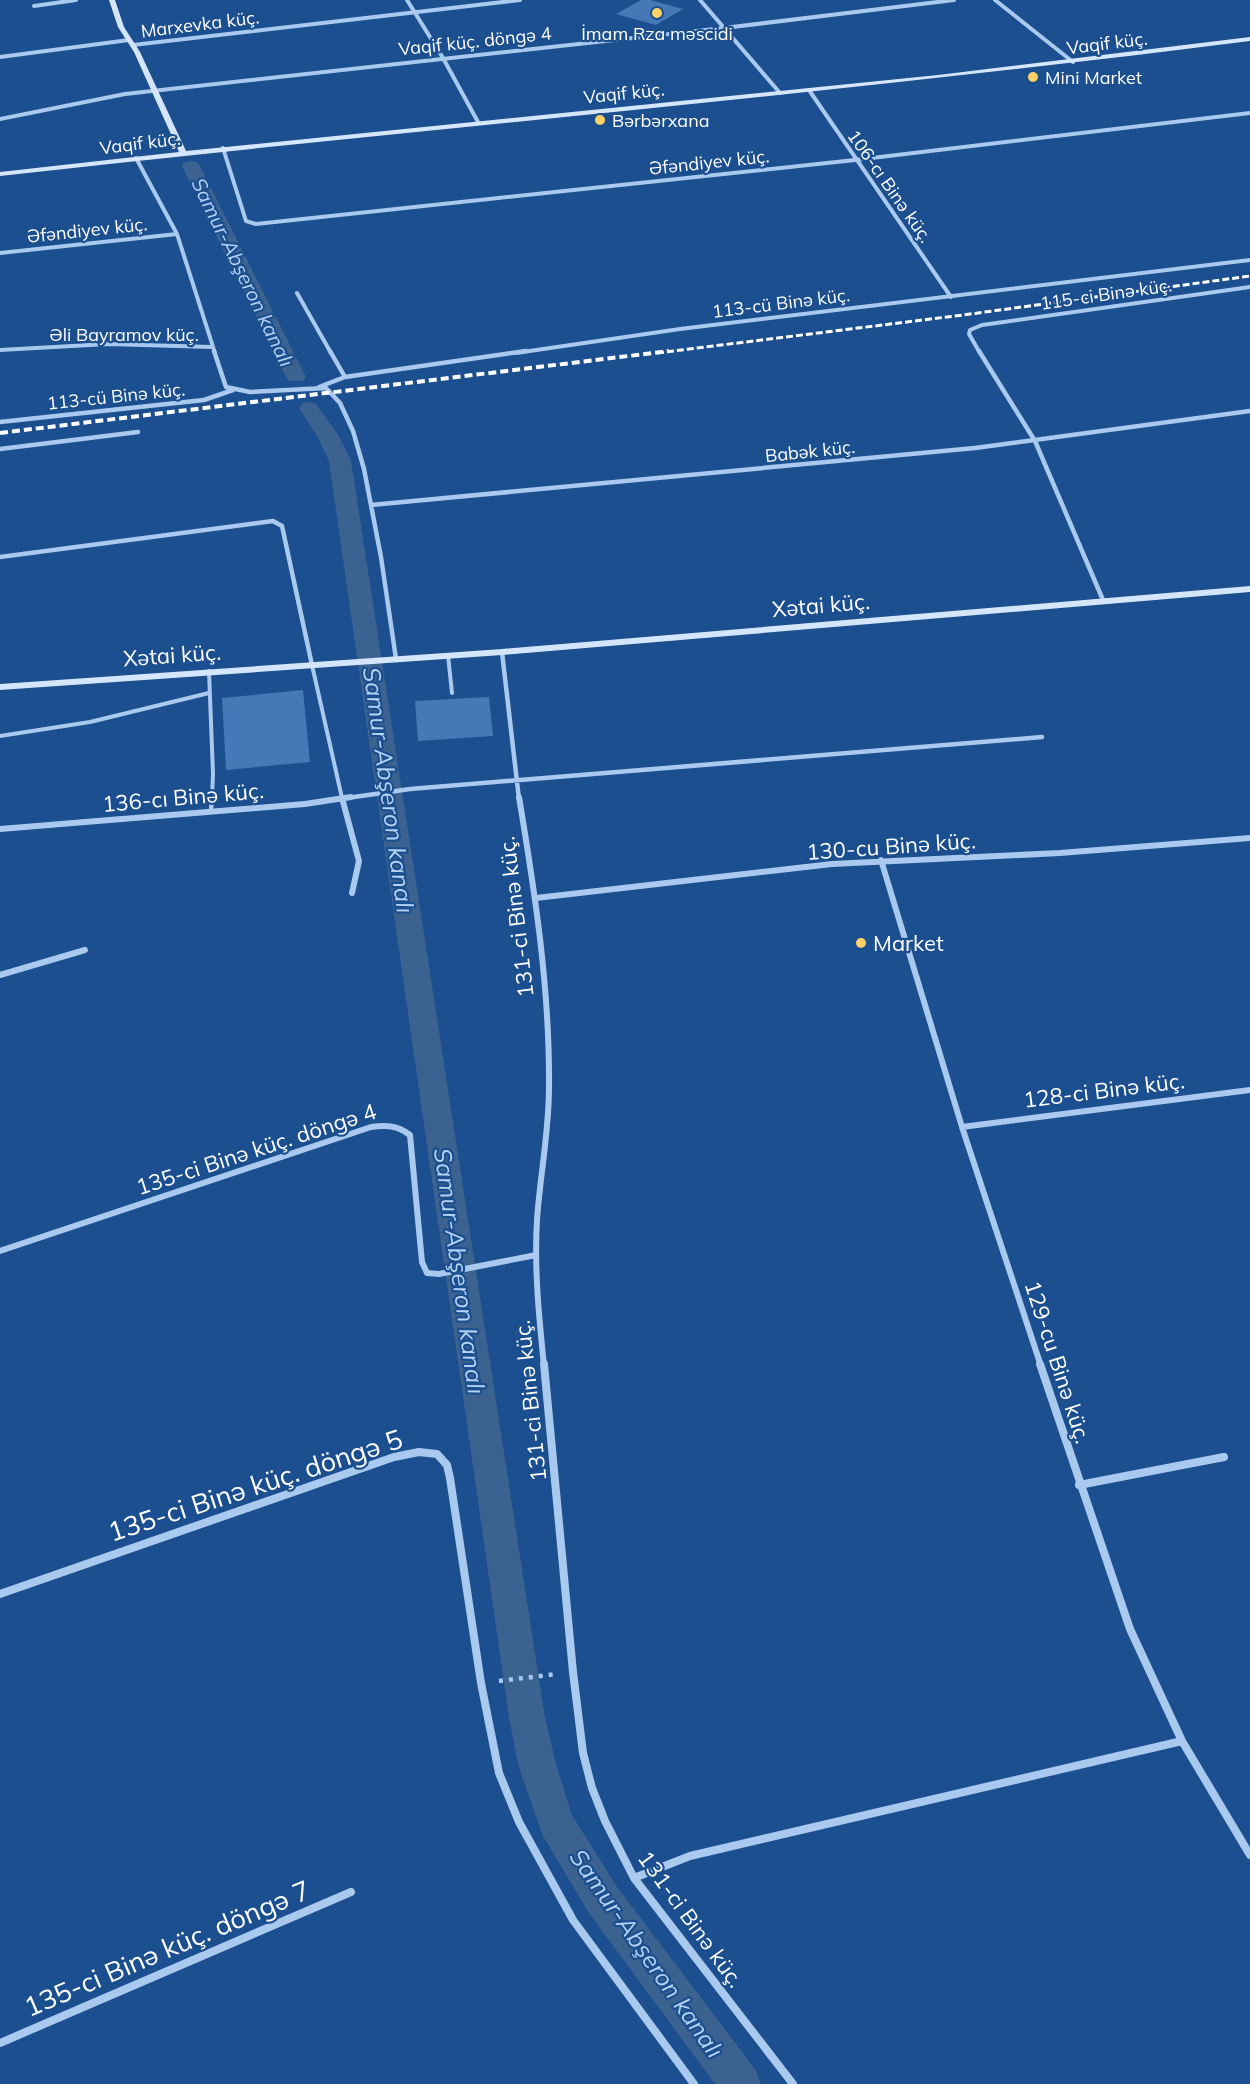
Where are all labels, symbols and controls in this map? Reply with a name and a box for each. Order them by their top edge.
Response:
street label: Marxevka küç. [140,5,260,43]
marker: İmam Rza məscidi [650,6,664,20]
street label: Vaqif küç. döngə 4 [397,22,553,60]
place label: İmam Rza məscidi [581,22,733,45]
street label: Vaqif küç. [1065,27,1149,59]
place label: Mini Market [1045,66,1142,89]
marker: Mini Market [1026,70,1040,84]
street label: Vaqif küç. [582,77,666,109]
place label: Bərbərxana [612,109,710,132]
marker: Bərbərxana [593,113,607,127]
street label: 106-cı Binə küç. [843,125,937,247]
street label: Vaqif küç. [98,127,182,159]
street label: Əfəndiyev küç. [648,144,770,180]
water label: Samur-Abşeron kanalı [186,174,300,370]
street label: Əfəndiyev küç. [26,212,148,248]
street label: 115-ci Binə küç. [1039,273,1173,315]
street label: 113-cü Binə küç. [711,283,851,323]
street label: Əli Bayramov küç. [49,323,199,346]
street label: 113-cü Binə küç. [46,377,186,415]
street label: Babək küç. [764,435,856,467]
street label: Xətai küç. [771,587,871,623]
street label: Xətai küç. [122,638,222,672]
water label: Samur-Abşeron kanalı [357,665,421,915]
street label: 136-cı Binə küç. [101,776,265,818]
street label: 130-cu Binə küç. [805,826,977,866]
street label: 131-ci Binə küç. [492,835,540,999]
place label: Market [873,929,944,957]
marker: Market [854,936,868,950]
street label: 128-ci Binə küç. [1022,1066,1186,1114]
street label: 135-ci Binə küç. döngə 4 [132,1097,380,1201]
water label: Samur-Abşeron kanalı [428,1146,492,1396]
street label: 129-cu Binə küç. [1018,1277,1098,1447]
street label: 131-ci Binə küç. [508,1319,552,1483]
street label: 135-ci Binə küç. döngə 5 [103,1421,407,1549]
water label: Samur-Abşeron kanalı [563,1843,731,2063]
street label: 131-ci Binə küç. [632,1845,750,1993]
street label: 135-ci Binə küç. döngə 7 [19,1872,315,2024]

